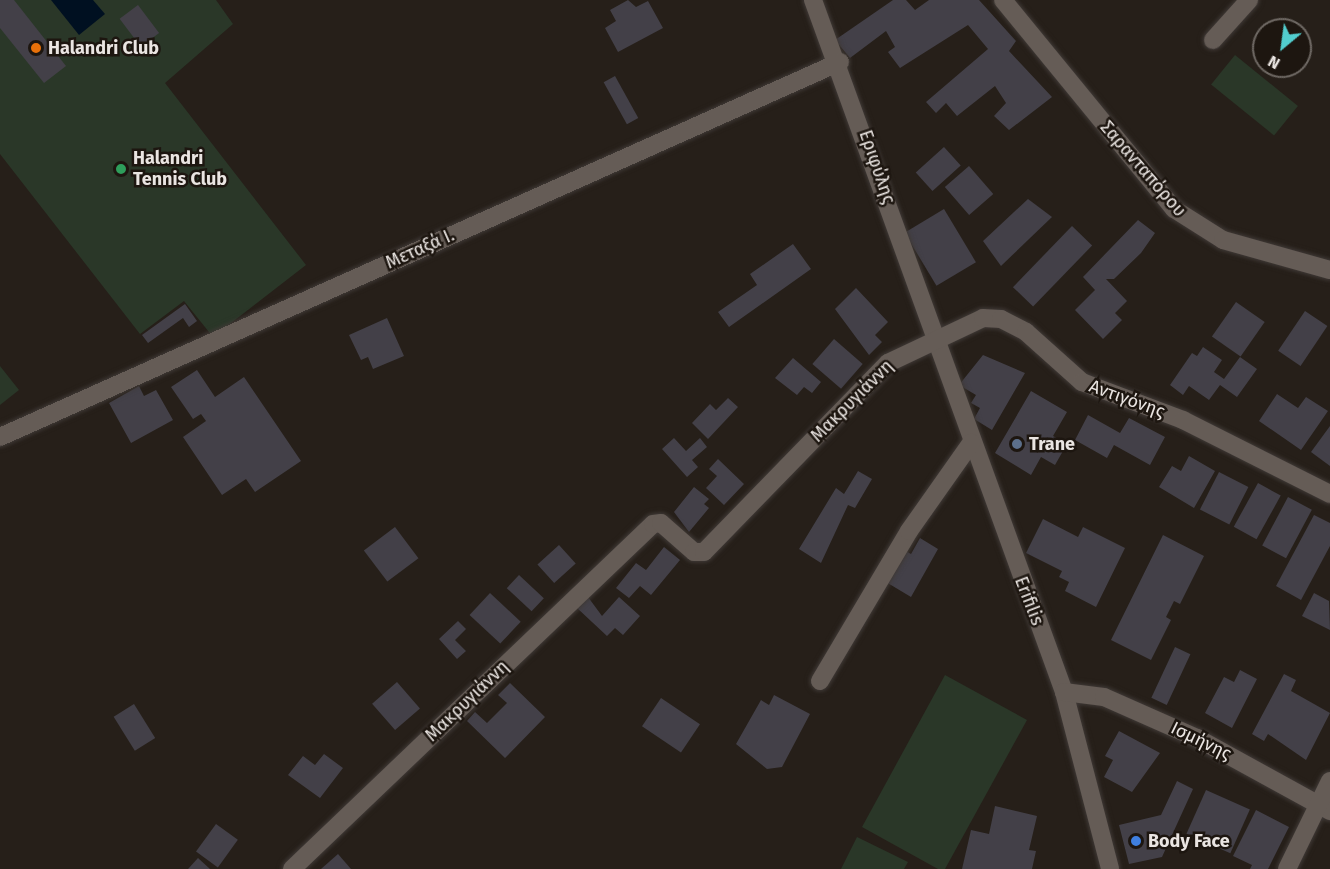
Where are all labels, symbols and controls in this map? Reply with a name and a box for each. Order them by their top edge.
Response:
north arrow [1252,18,1312,78]
place label: Halandri Club [48,37,159,59]
marker: Halandri Club [29,41,43,55]
text: N [1265,52,1283,73]
street label: Σαρανταπόρου [1096,117,1190,221]
street label: Εριφύλης [854,127,900,207]
place label: Halandri Tennis Club [133,148,227,190]
marker: Halandri Tennis Club [114,162,128,176]
street label: Μεταξά Ι. [382,224,458,274]
street label: Μακρυγιάννη [806,355,898,447]
street label: Αντιγόνης [1086,375,1168,423]
place label: Trane [1029,433,1075,455]
marker: Trane [1010,437,1024,451]
street label: Erifilis [1010,574,1048,628]
street label: Μακρυγιάννη [421,656,513,746]
street label: Ισμήνης [1167,717,1235,765]
place label: Body Face [1148,830,1230,852]
marker: Body Face [1129,834,1143,848]

